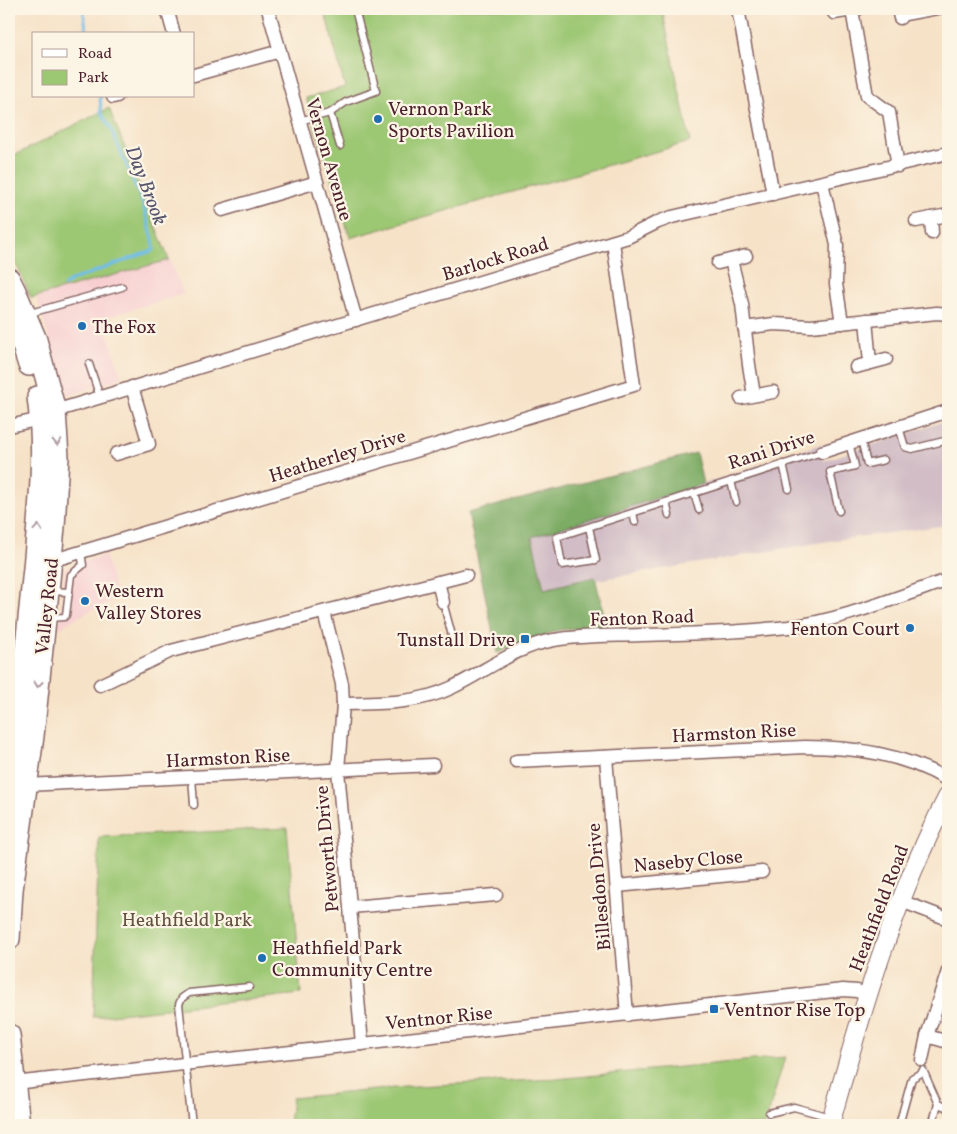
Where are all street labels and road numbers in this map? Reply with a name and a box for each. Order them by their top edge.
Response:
street label: Vernon Avenue [298,95,358,224]
street label: Barlock Road [439,231,552,288]
street label: Heatherley Drive [266,424,409,490]
street label: Rani Drive [725,425,818,477]
street label: Valley Road [30,556,66,656]
street label: Fenton Road [589,604,695,634]
street label: Harmston Rise [671,718,797,750]
street label: Harmston Rise [165,743,291,775]
street label: Petworth Drive [310,784,346,913]
street label: Billesdon Drive [581,822,619,952]
street label: Heathfield Road [844,841,916,976]
street label: Naseby Close [632,844,744,880]
street label: Ventnor Rise [384,1000,494,1038]

